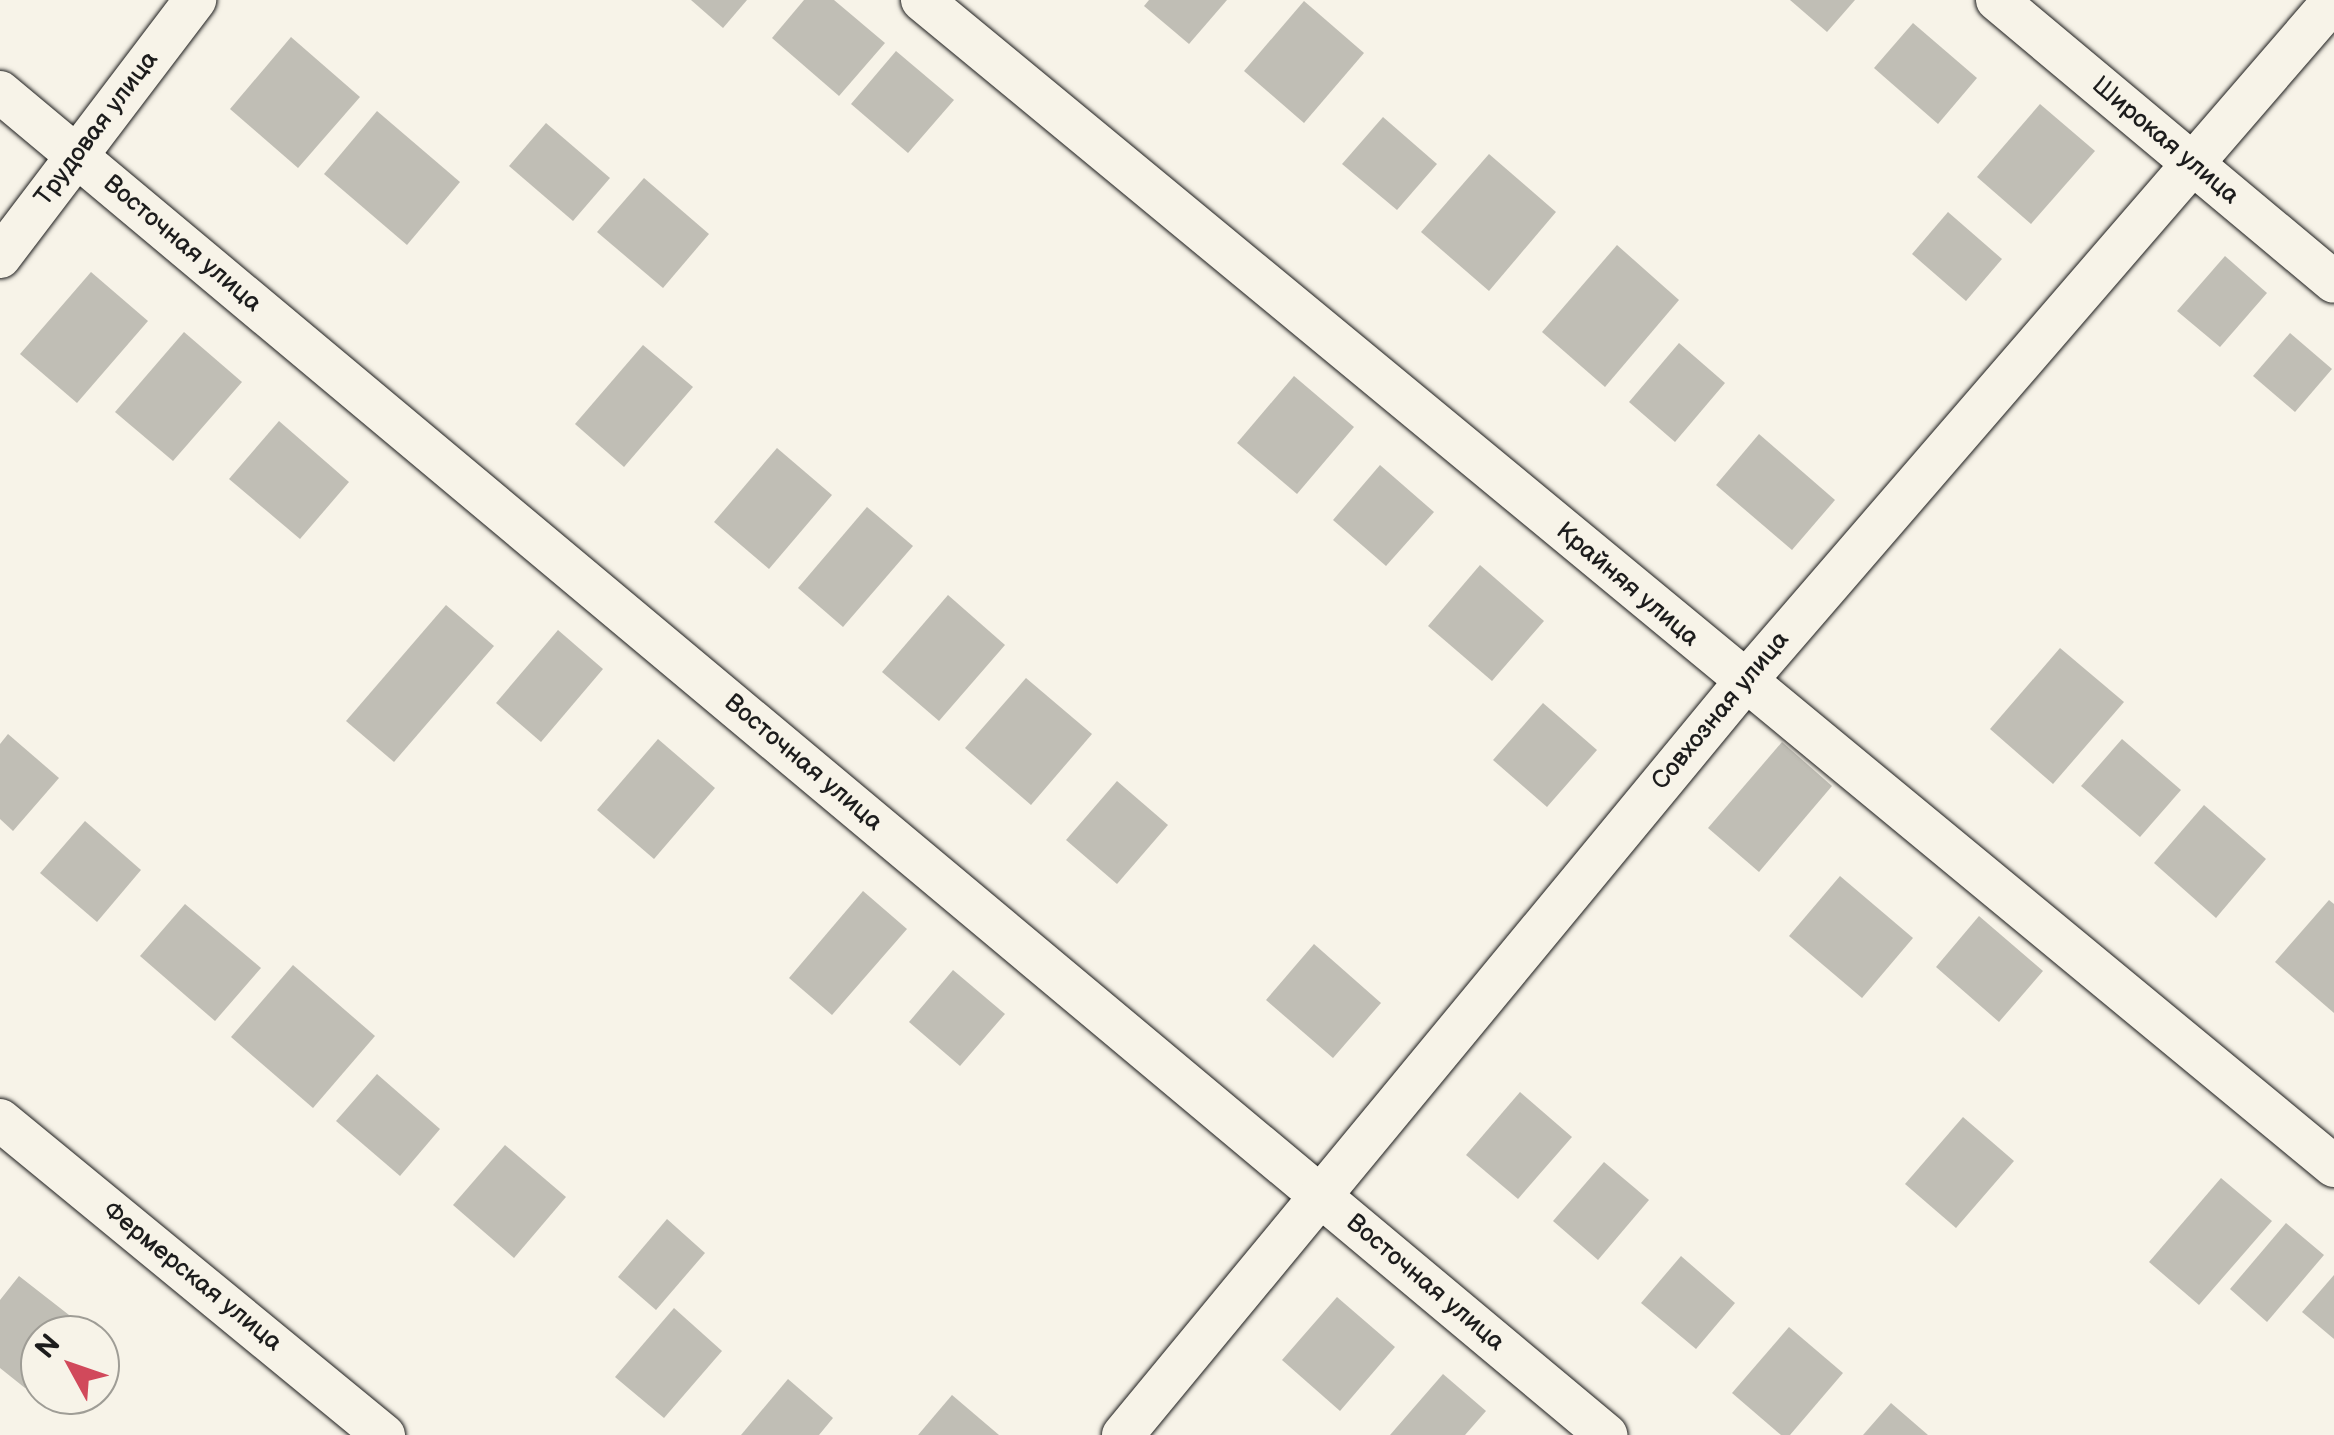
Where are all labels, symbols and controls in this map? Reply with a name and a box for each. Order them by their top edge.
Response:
street label: Трудовая улица [29,46,165,212]
street label: Широкая улица [2085,71,2245,211]
street label: Восточная улица [97,169,267,319]
street label: Крайняя улица [1550,517,1704,653]
street label: Совхозная улица [1646,626,1796,796]
street label: Восточная улица [718,688,888,838]
street label: Фермерская улица [96,1196,288,1358]
street label: Восточная улица [1340,1208,1510,1358]
north arrow [20,1315,120,1415]
text: N [29,1328,68,1365]

